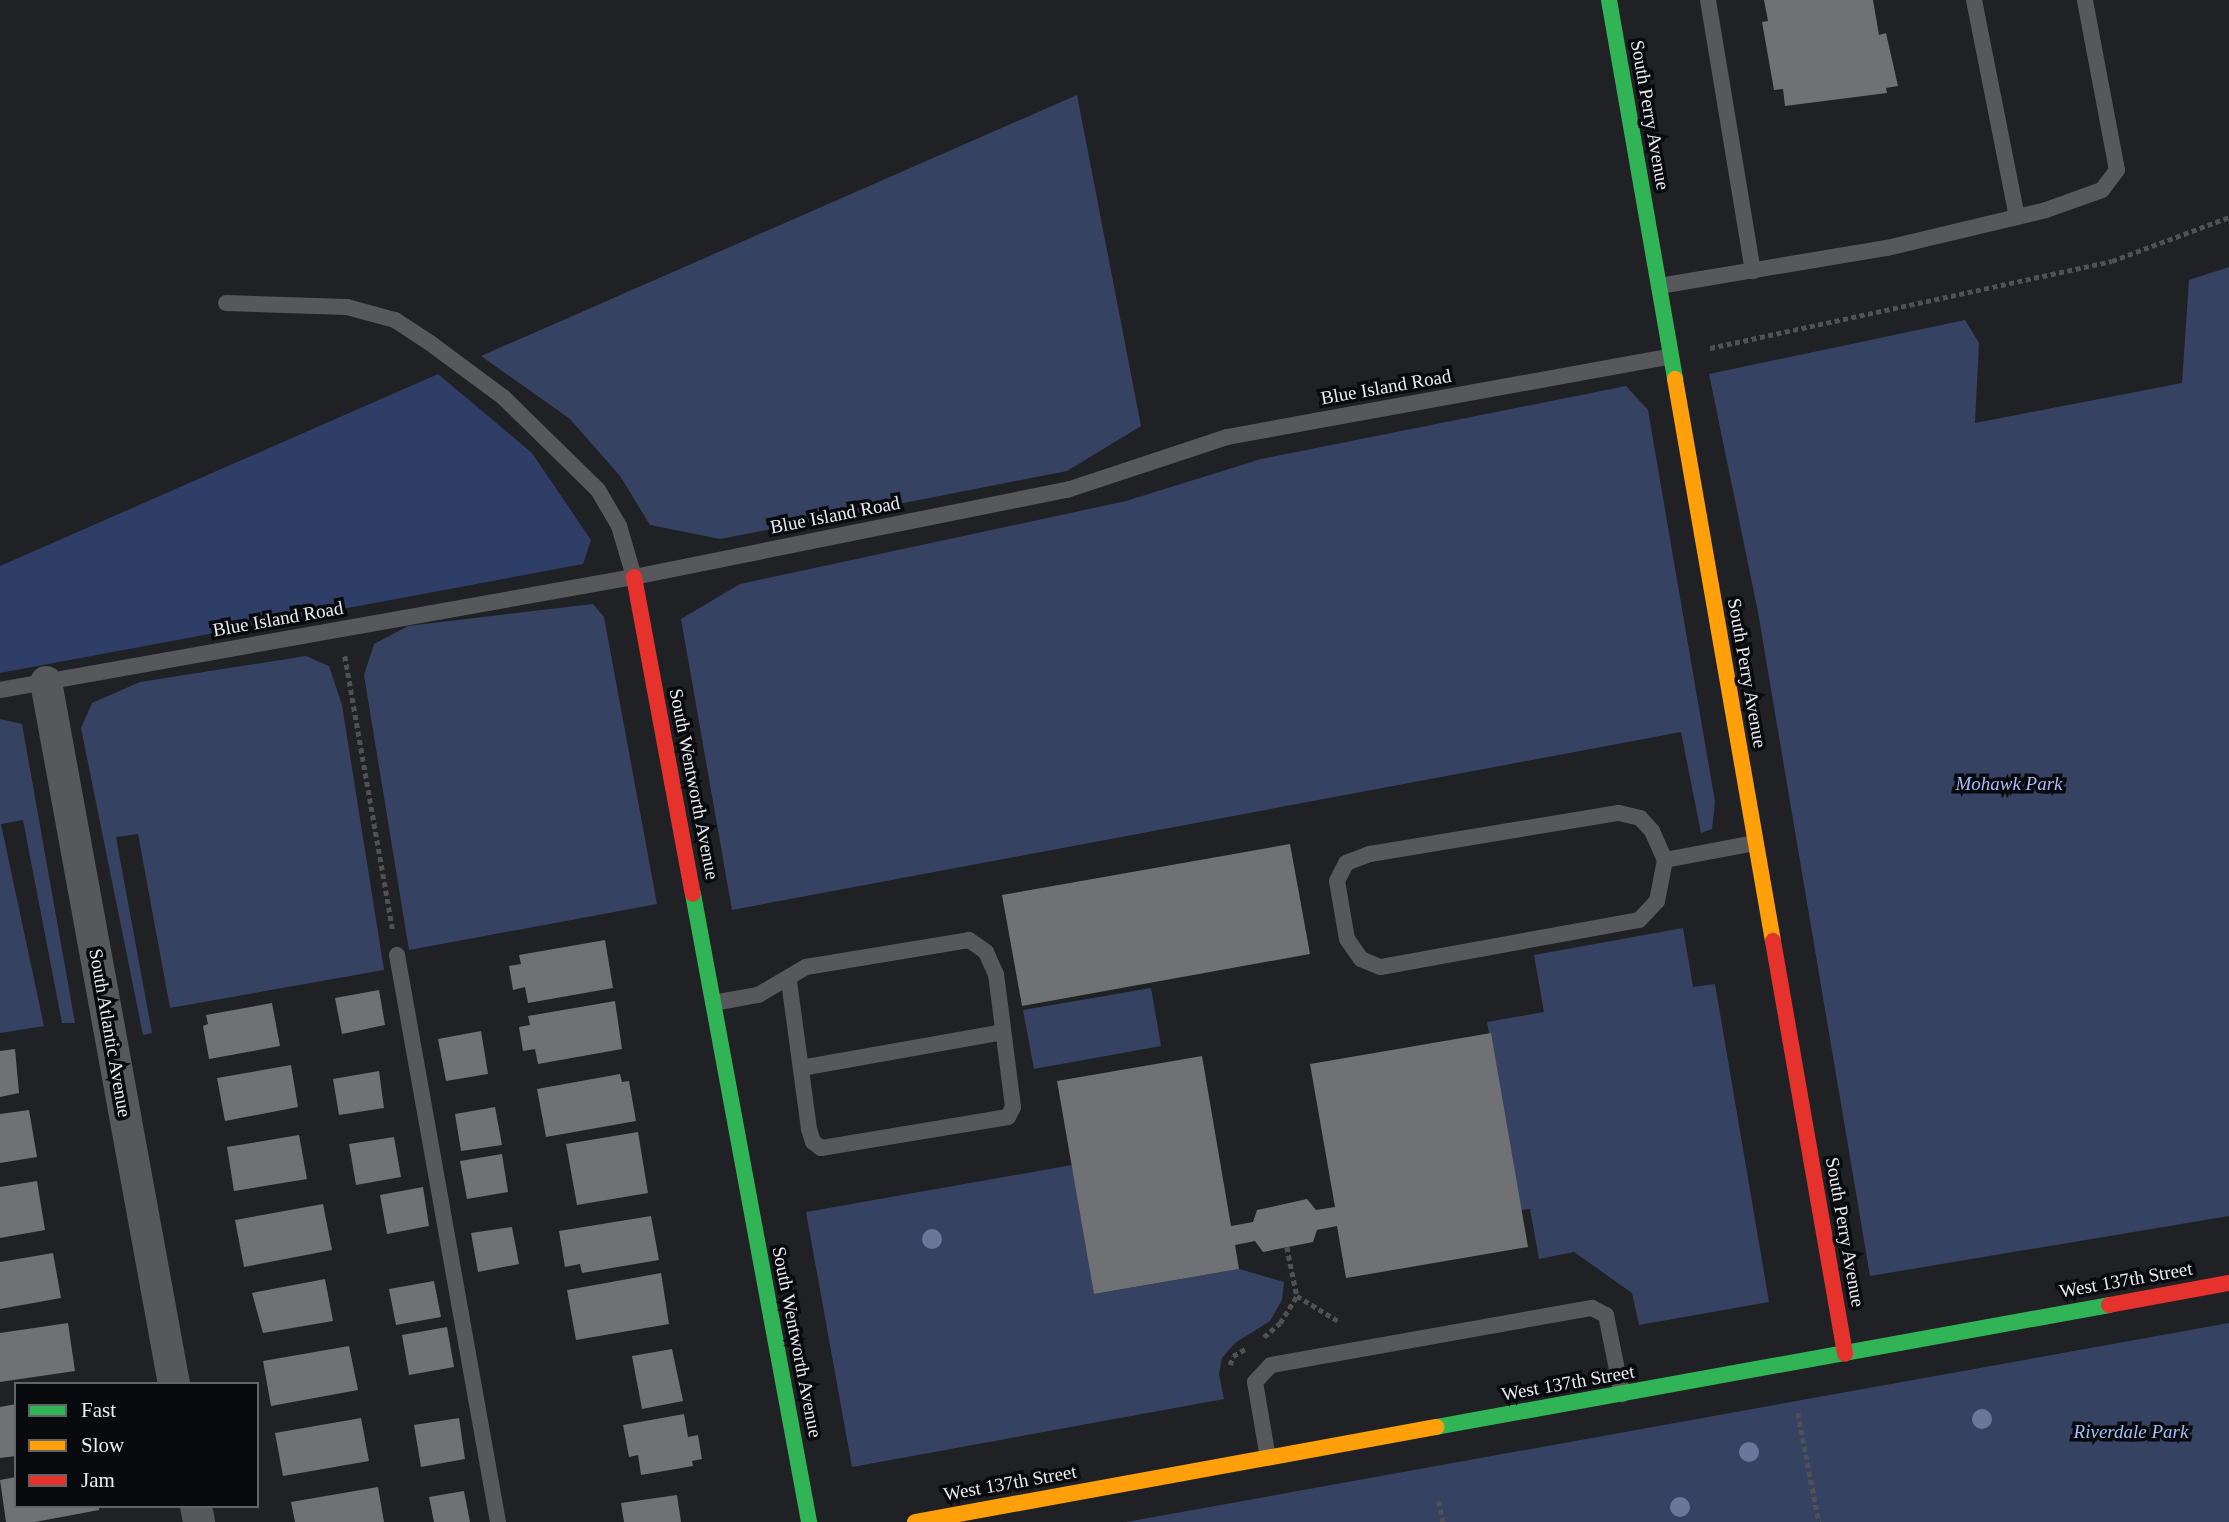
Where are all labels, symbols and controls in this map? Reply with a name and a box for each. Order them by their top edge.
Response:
street label: South Perry Avenue [1626,38,1674,192]
street label: Blue Island Road [1319,364,1453,410]
street label: Blue Island Road [768,491,902,539]
street label: Blue Island Road [211,596,345,642]
street label: South Perry Avenue [1723,596,1771,750]
street label: South Wentworth Avenue [664,686,724,882]
park label: Mohawk Park [1955,773,2063,795]
street label: South Atlantic Avenue [84,946,136,1120]
street label: South Perry Avenue [1821,1155,1869,1309]
street label: South Wentworth Avenue [767,1244,827,1440]
street label: West 137th Street [2058,1257,2194,1303]
street label: West 137th Street [1500,1360,1636,1406]
legend [14,1382,259,1508]
text: Fast [81,1398,116,1422]
park label: Riverdale Park [2074,1421,2188,1443]
text: Slow [81,1433,124,1457]
street label: West 137th Street [942,1460,1078,1506]
text: Jam [81,1468,115,1492]

